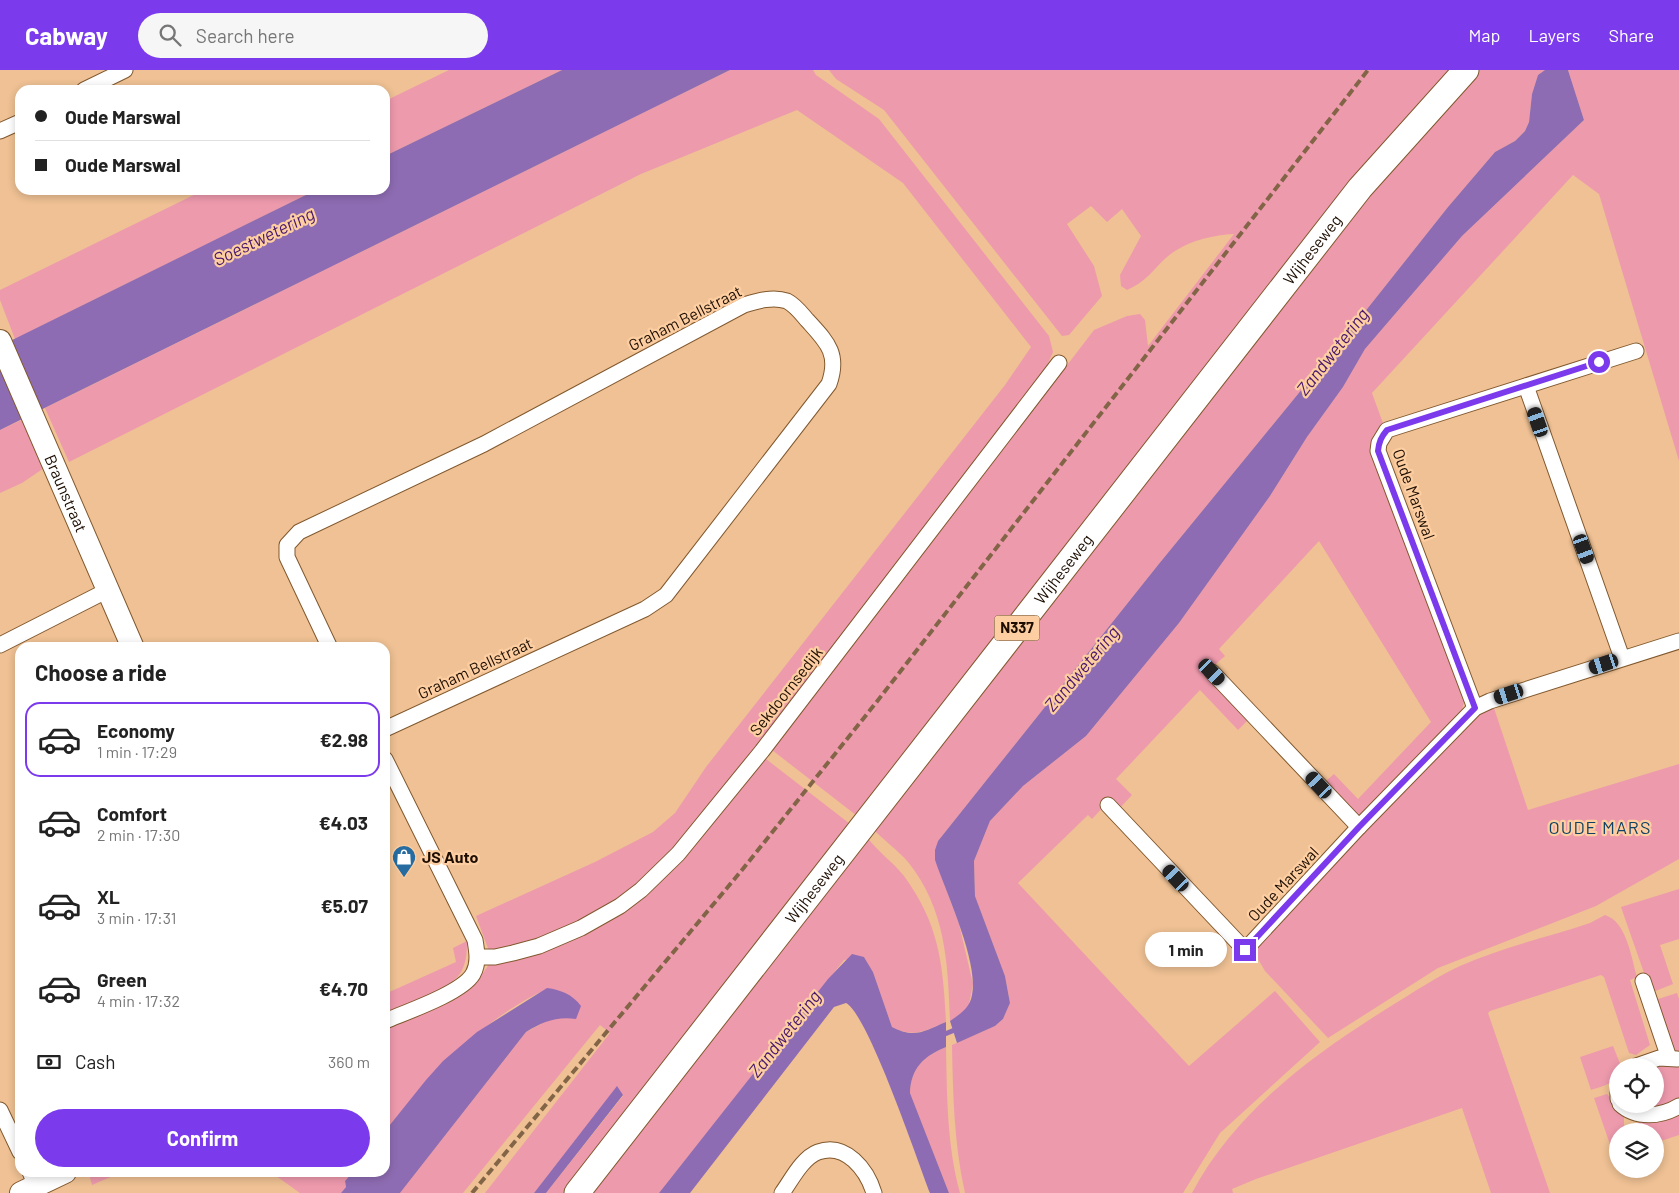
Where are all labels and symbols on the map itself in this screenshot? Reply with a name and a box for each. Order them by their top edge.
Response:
water label: Soestwetering [209,202,318,270]
street label: Wijheseweg [1279,211,1345,288]
street label: Graham Bellstraat [625,281,744,354]
water label: Zandwetering [1291,304,1373,399]
route start [1588,351,1610,373]
car [1526,405,1549,439]
street label: Oude Marswal [1389,446,1440,542]
street label: Braunstraat [41,451,92,535]
street label: Wijheseweg [1030,530,1096,607]
car [1571,532,1596,566]
road number: N337 [994,616,1040,640]
water label: Zandwetering [1039,621,1123,715]
street label: Graham Bellstraat [414,633,535,702]
street label: Sekdoornsedijk [745,643,826,739]
car [1587,652,1620,676]
car [1196,656,1227,688]
car [1492,682,1525,706]
car [1303,769,1334,801]
district label: OUDE MARS [1549,816,1651,838]
street label: Oude Marswal [1243,843,1322,925]
shop icon: JS Auto [391,844,417,878]
place label: JS Auto [422,847,478,866]
street label: Wijheseweg [781,849,847,927]
car [1160,862,1191,894]
callout: 1 min [1145,932,1228,968]
route end [1234,939,1256,961]
water label: Zandwetering [743,986,825,1081]

